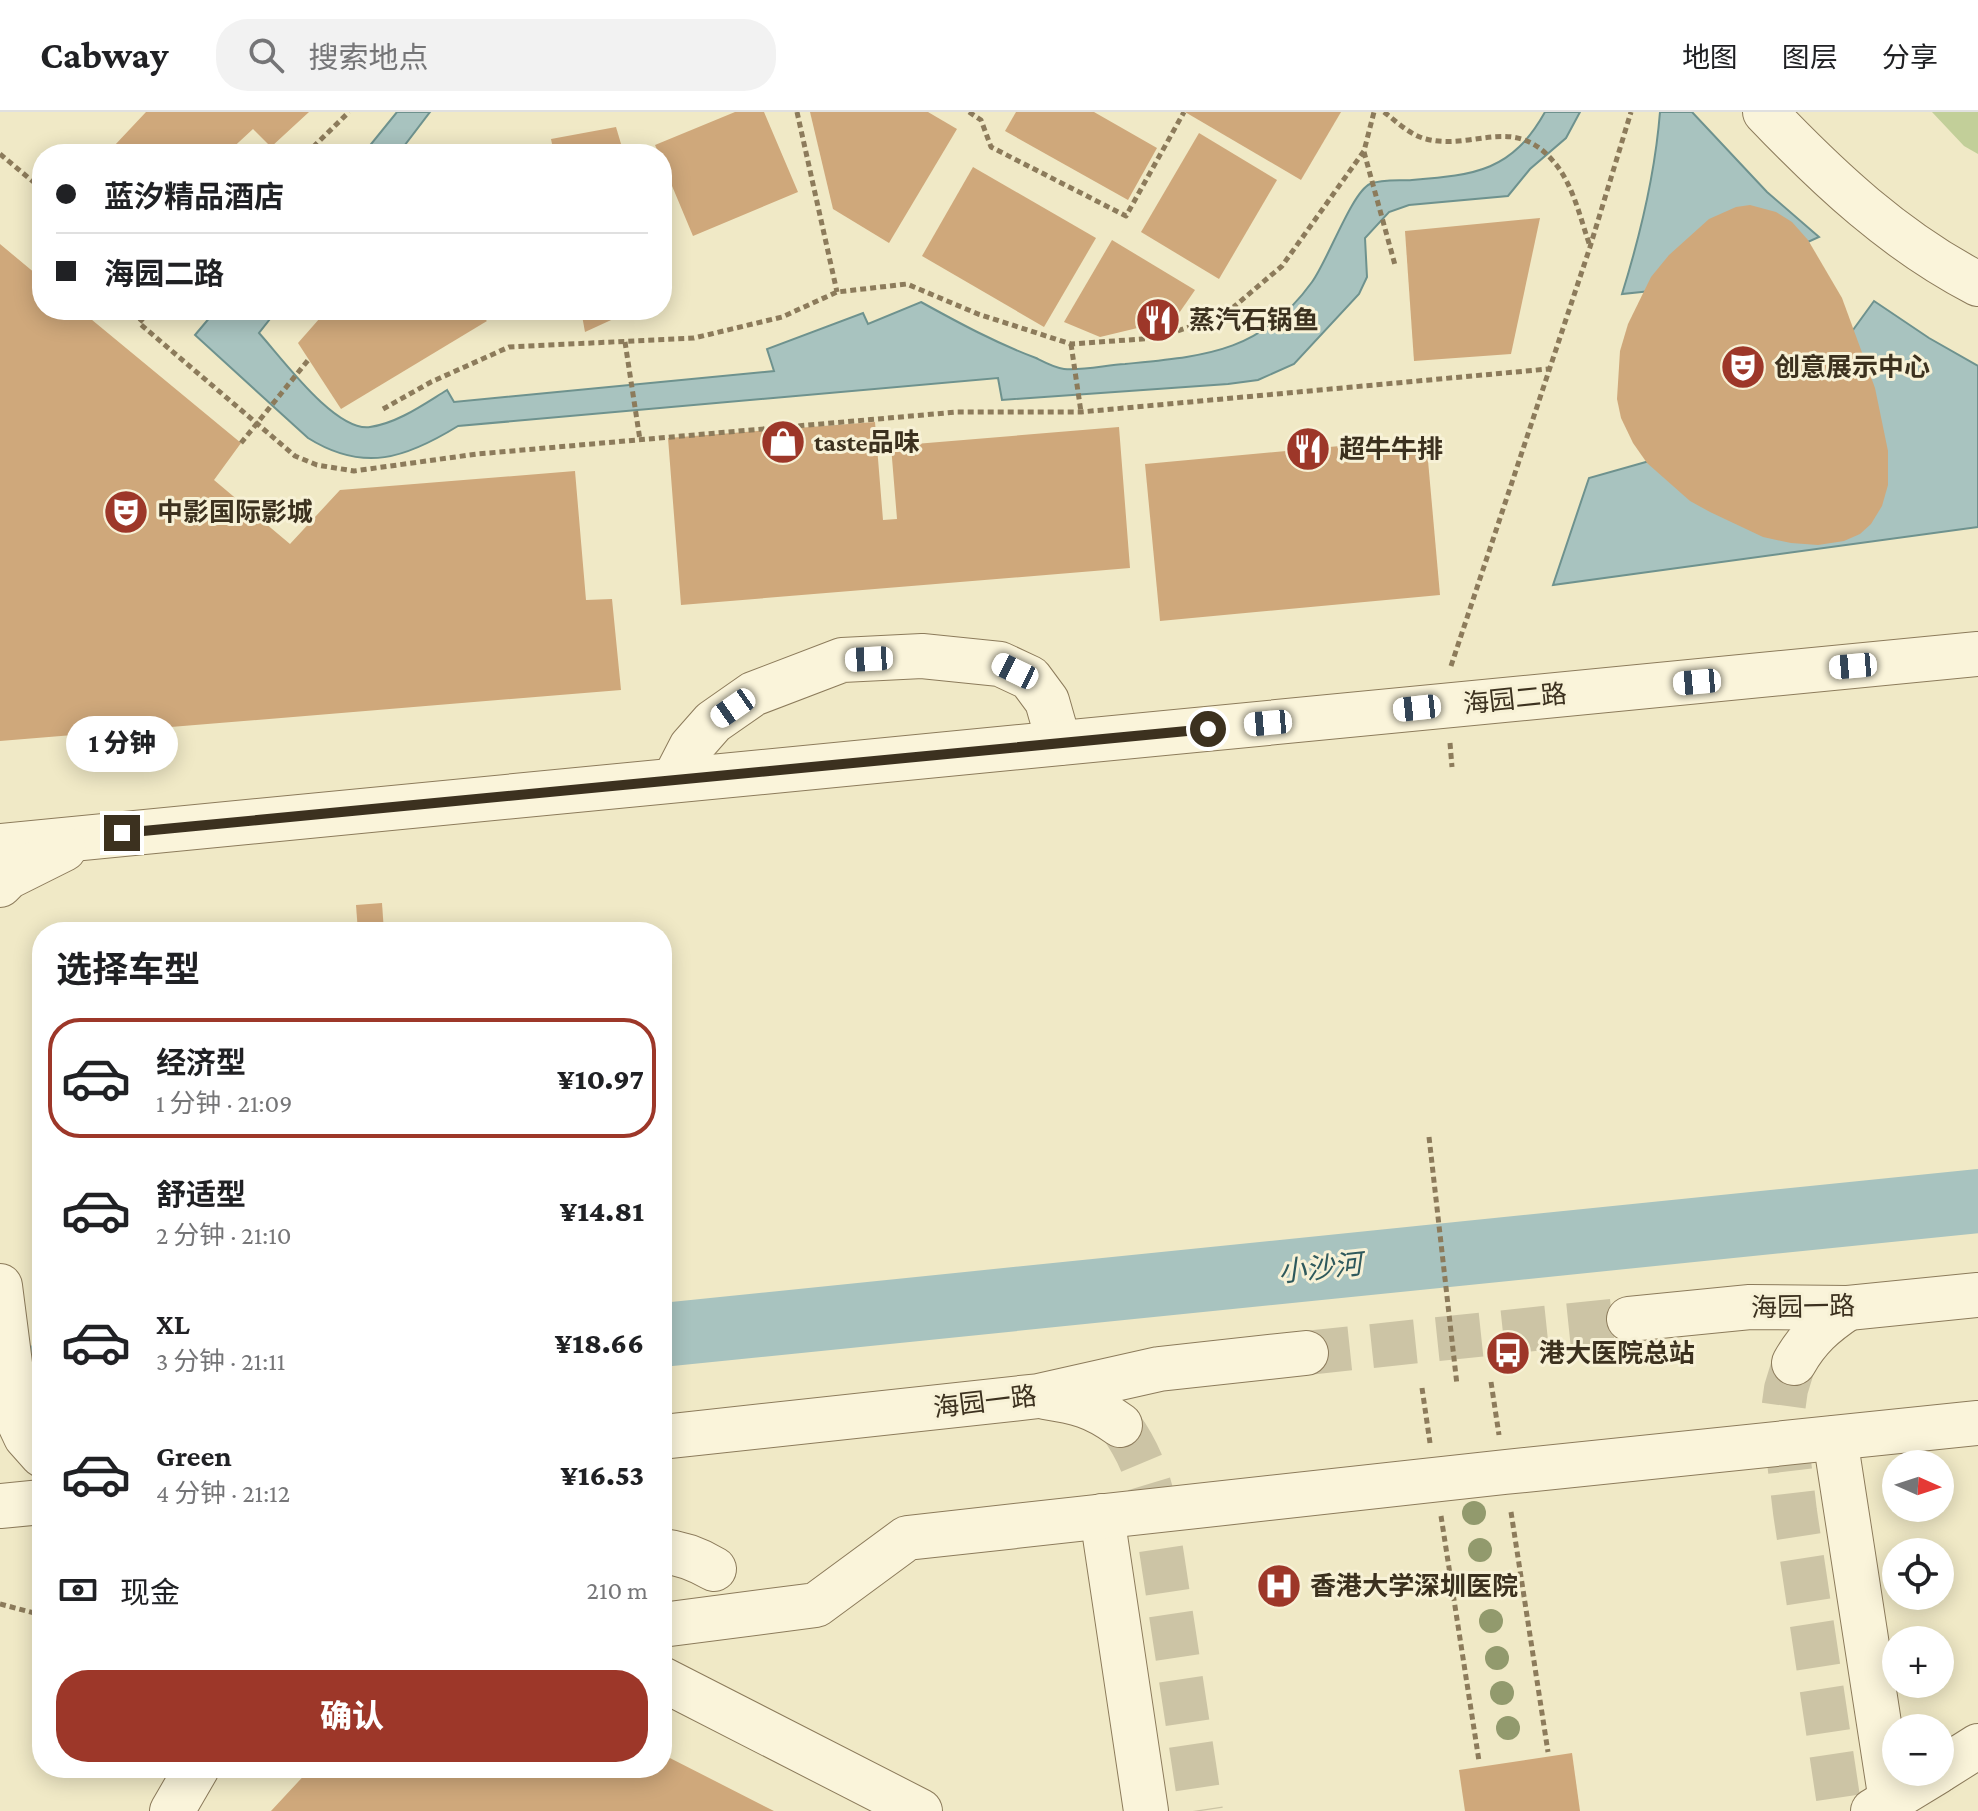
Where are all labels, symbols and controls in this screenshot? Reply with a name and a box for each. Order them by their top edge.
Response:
search box [216,19,776,91]
icon: search [244,33,288,77]
text: Cabway [40,34,168,76]
text: 搜索地点 [308,41,428,74]
text: 地图 [1682,42,1738,73]
text: 图层 [1782,42,1838,73]
text: 分享 [1882,42,1938,73]
text: 蓝汐精品酒店 [104,180,284,213]
text: 海园二路 [104,257,224,290]
restaurant icon: 蒸汽石锅鱼 [1134,296,1182,344]
place label: 蒸汽石锅鱼 [1189,306,1319,335]
theatre icon: 创意展示中心 [1719,343,1767,391]
place label: 创意展示中心 [1774,353,1930,382]
shop icon: taste品味 [759,418,807,466]
restaurant icon: 超牛牛排 [1284,425,1332,473]
place label: taste品味 [814,428,920,457]
place label: 超牛牛排 [1339,435,1443,464]
theatre icon: 中影国际影城 [102,488,150,536]
place label: 中影国际影城 [157,498,313,527]
car [844,646,894,672]
car [988,650,1042,692]
car [1828,652,1878,680]
car [1672,668,1722,696]
street label: 海园二路 [1462,679,1568,719]
car [706,684,760,732]
car [1392,694,1442,722]
car [1243,709,1293,737]
route start [1190,711,1226,747]
callout: 1 分钟 [66,717,178,773]
text: 1 分钟 [88,729,156,758]
route end [104,815,140,851]
text: 选择车型 [56,950,200,990]
icon: car [60,1042,132,1114]
text: 经济型 [156,1046,246,1079]
text: ¥10.97 [557,1062,644,1095]
text: 1 分钟 · 21:09 [156,1089,292,1118]
icon: car [60,1174,132,1246]
text: 舒适型 [156,1178,246,1211]
text: ¥14.81 [559,1194,644,1227]
text: 2 分钟 · 21:10 [156,1221,292,1250]
water label: 小沙河 [1277,1248,1368,1288]
street label: 海园一路 [1751,1292,1855,1322]
icon: car [60,1306,132,1378]
text: XL [156,1307,190,1340]
text: ¥18.66 [554,1326,644,1359]
bus stop icon: 港大医院总站 [1484,1329,1532,1377]
place label: 港大医院总站 [1539,1339,1695,1368]
text: 3 分钟 · 21:11 [156,1347,285,1376]
street label: 海园一路 [932,1381,1038,1423]
icon: car [60,1438,132,1510]
text: Green [156,1439,232,1472]
north arrow [1882,1450,1954,1522]
map controls [1882,1450,1954,1786]
text: ¥16.53 [560,1458,644,1491]
text: 4 分钟 · 21:12 [156,1479,290,1508]
button: locate [1882,1538,1954,1610]
hospital icon: 香港大学深圳医院 [1255,1562,1303,1610]
icon: cash [56,1568,100,1612]
place label: 香港大学深圳医院 [1310,1572,1518,1601]
text: 现金 [120,1576,180,1609]
text: 210 m [587,1576,648,1605]
button: + [1882,1626,1954,1698]
button: 确认 [56,1670,648,1762]
button: − [1882,1714,1954,1786]

